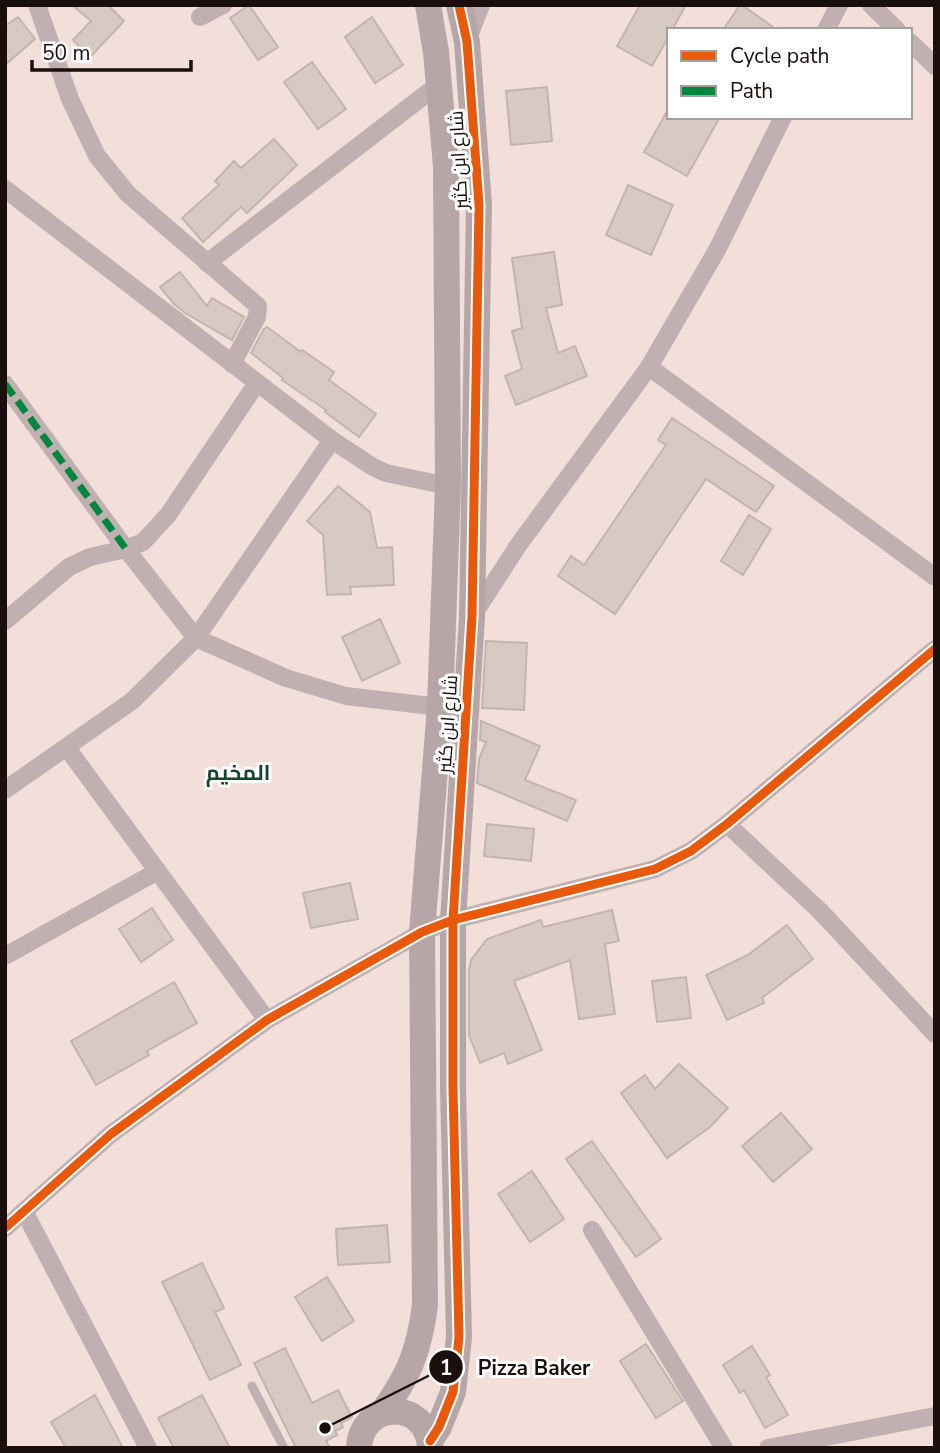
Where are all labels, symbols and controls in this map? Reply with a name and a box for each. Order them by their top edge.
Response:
scale bar [32,28,191,72]
legend [667,28,912,119]
text: 50 m [42,39,91,67]
text: Cycle path [730,42,829,70]
text: Path [730,77,773,105]
street label: شارع ابن كثير [443,110,475,211]
street label: شارع ابن كثير [432,674,464,775]
district label: المخيم [206,759,270,787]
callout: Pizza Baker [429,1346,604,1388]
text: 1 [440,1354,452,1382]
text: Pizza Baker [478,1354,591,1382]

